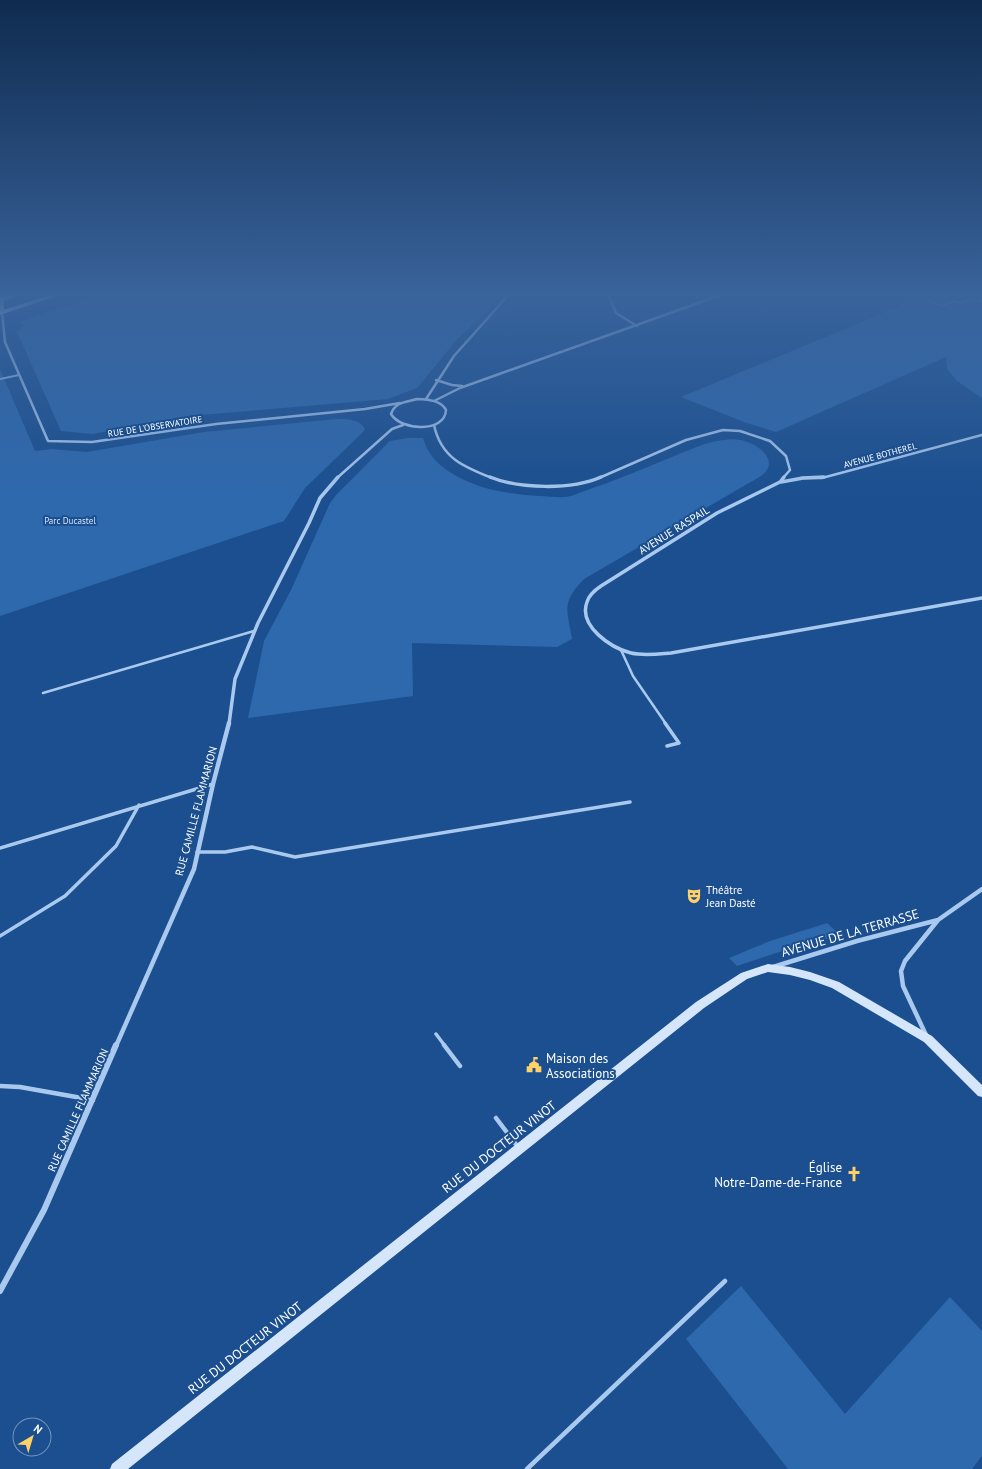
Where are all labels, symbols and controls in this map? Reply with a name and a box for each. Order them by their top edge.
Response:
street label: RUE DE L'OBSERVATOIRE [107,413,203,439]
street label: AVENUE BOTHEREL [842,440,918,470]
street label: AVENUE RASPAIL [636,502,712,557]
park label: Parc Ducastel [44,515,96,526]
street label: RUE CAMILLE FLAMMARION [172,745,220,877]
place label: Théâtre Jean Dasté [705,883,756,910]
theatre icon: Théâtre Jean Dasté [685,887,703,905]
street label: AVENUE DE LA TERRASSE [779,905,921,961]
street label: RUE CAMILLE FLAMMARION [44,1046,112,1174]
place label: Maison des Associations [546,1050,615,1082]
public building icon: Maison des Associations [525,1056,543,1074]
street label: RUE DU DOCTEUR VINOT [438,1097,560,1197]
place label: Église Notre-Dame-de-France [714,1159,842,1191]
church icon: Église Notre-Dame-de-France [845,1165,863,1183]
street label: RUE DU DOCTEUR VINOT [184,1298,306,1398]
north arrow [12,1417,52,1457]
text: N [31,1421,45,1437]

